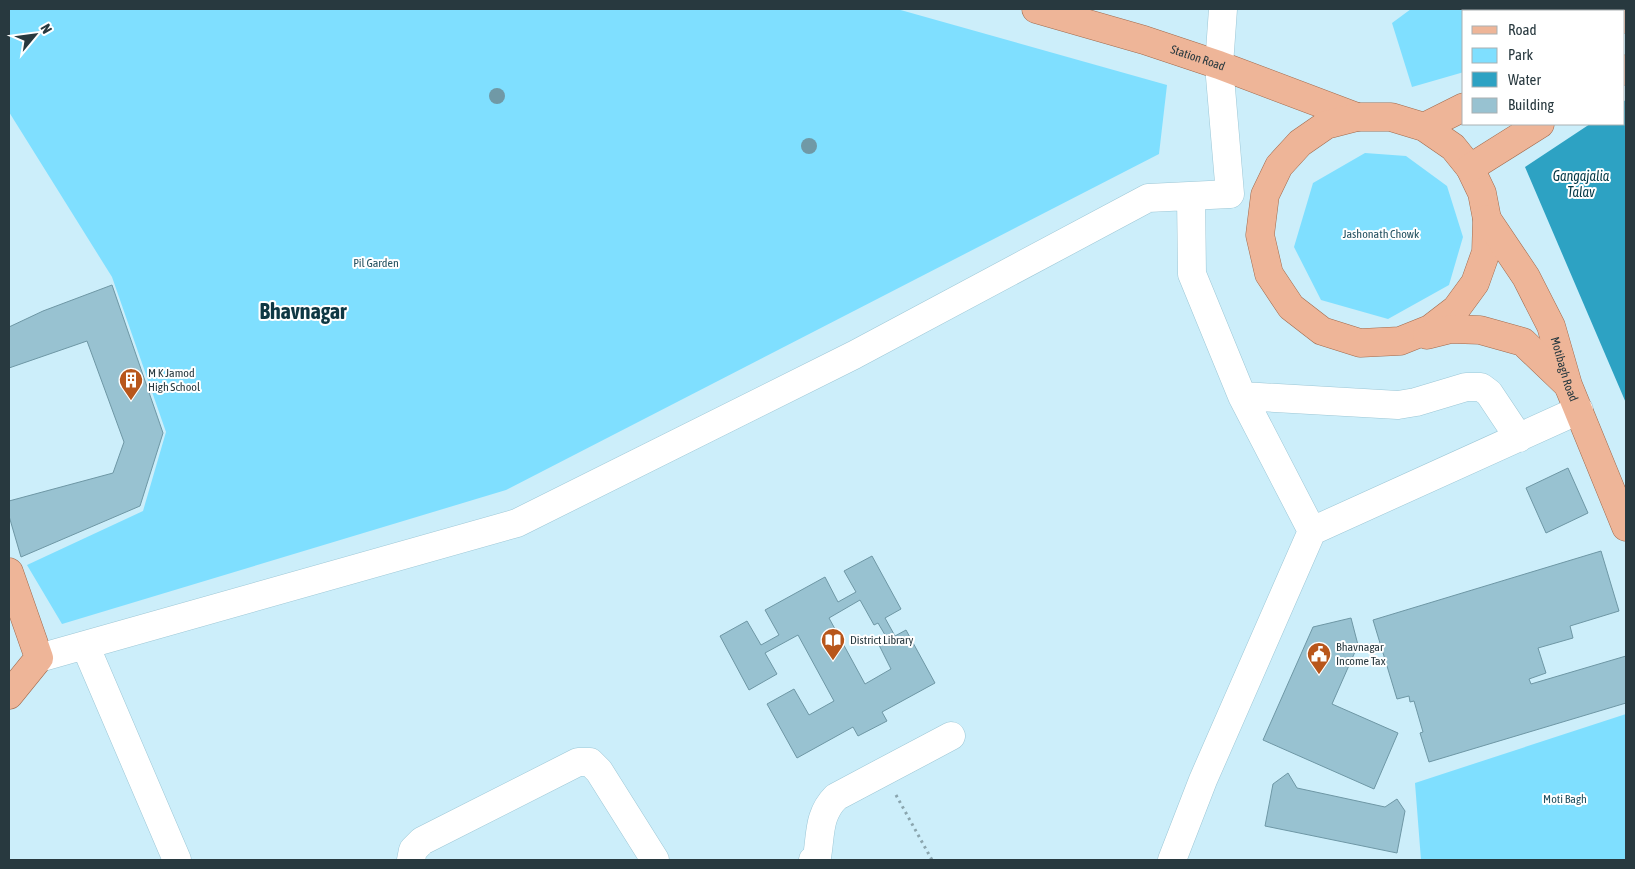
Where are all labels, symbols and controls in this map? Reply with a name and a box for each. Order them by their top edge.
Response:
north arrow [10,10,60,60]
legend [1462,10,1625,125]
text: N [37,21,55,36]
text: Road [1508,21,1537,38]
street label: Station Road [1169,42,1227,74]
text: Park [1508,46,1533,63]
text: Water [1508,71,1541,88]
text: Building [1508,96,1554,113]
water label: Gangajalia Talav [1553,168,1610,200]
park label: Jashonath Chowk [1343,227,1420,241]
park label: Pil Garden [353,256,399,270]
district label: Bhavnagar [259,298,347,324]
street label: Motibagh Road [1548,335,1581,403]
place label: M K Jamod High School [148,366,201,394]
building icon: M K Jamod High School [118,367,144,401]
library icon: District Library [820,627,846,661]
place label: District Library [850,633,914,647]
place label: Bhavnagar Income Tax [1336,640,1386,668]
public building icon: Bhavnagar Income Tax [1306,641,1332,675]
park label: Moti Bagh [1543,792,1587,806]

